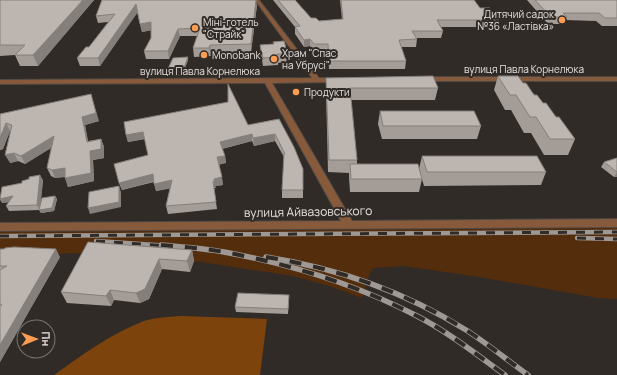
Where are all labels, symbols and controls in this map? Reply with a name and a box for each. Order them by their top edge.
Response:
place label: Дитячий садок №36 «Ластівка» [477,7,555,33]
place label: Міні-готель "Страйк" [203,15,259,41]
marker: Дитячий садок №36 «Ластівка» [557,15,567,25]
marker: Міні-готель "Страйк" [190,23,200,33]
place label: Храм "Спас на Убрусі" [282,46,337,72]
place label: Monobank [212,48,262,62]
marker: Monobank [199,50,209,60]
marker: Храм "Спас на Убрусі" [269,54,279,64]
street label: вулиця Павла Корнелюка [464,62,584,76]
street label: вулиця Павла Корнелюка [140,64,260,78]
place label: Продукти [304,85,350,99]
marker: Продукти [291,87,301,97]
street label: вулиця Айвазовського [244,202,372,221]
north arrow [16,319,56,359]
text: Пн [39,331,54,346]

